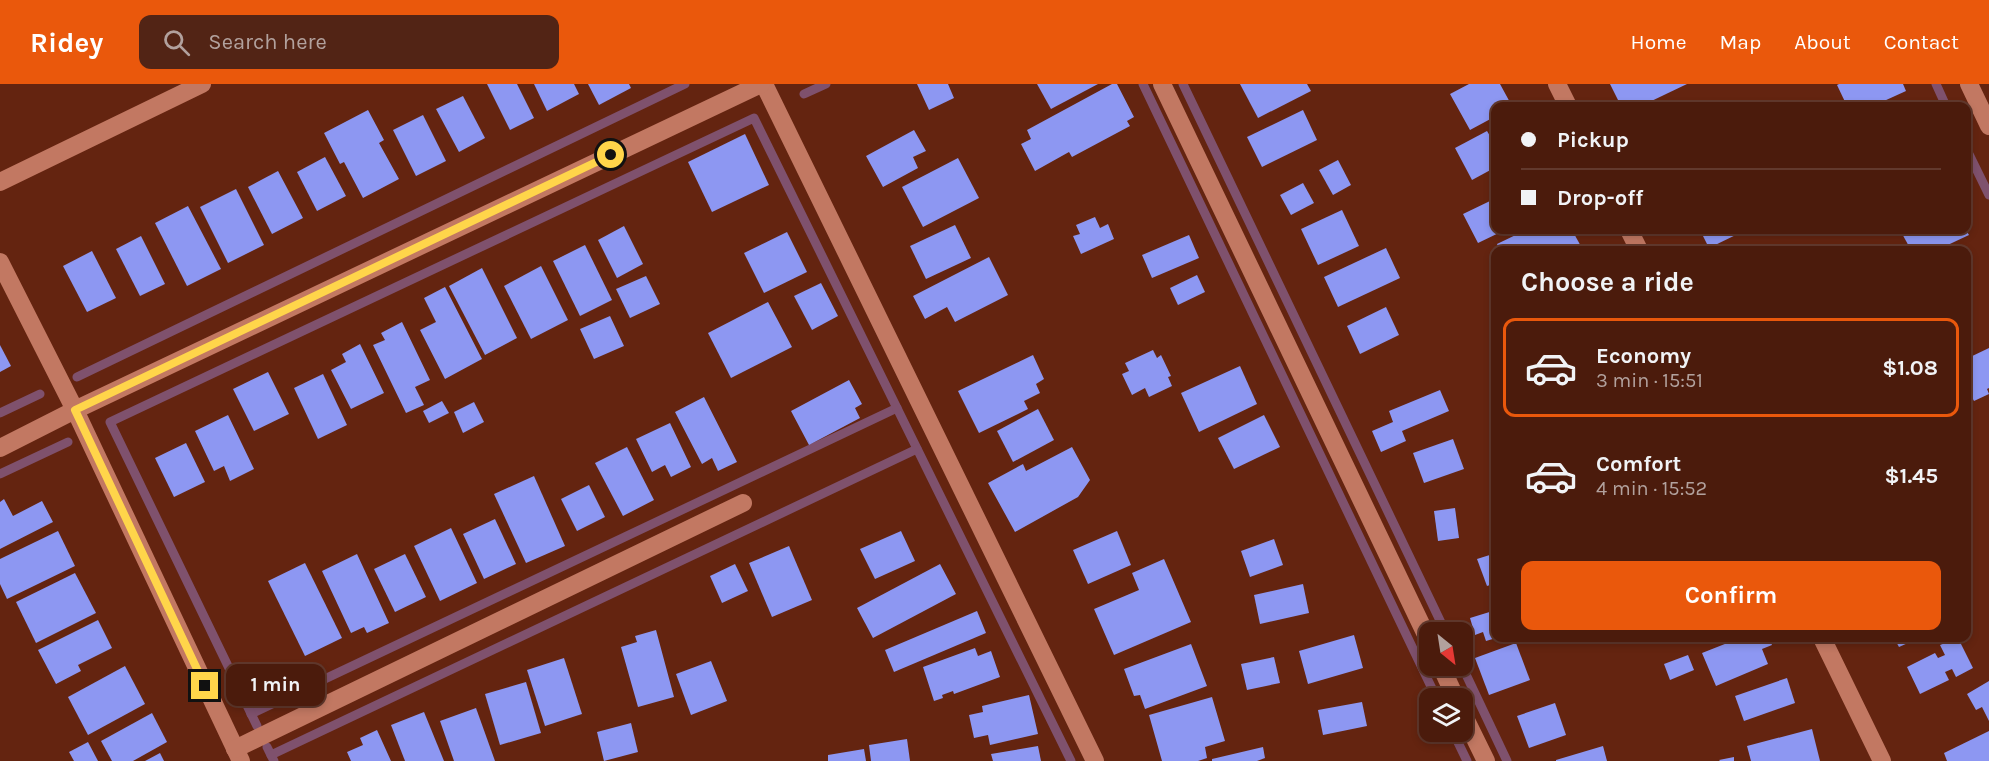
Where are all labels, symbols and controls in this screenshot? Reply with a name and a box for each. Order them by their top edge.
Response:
search box [139,15,559,69]
text: Ridey [30,26,103,59]
icon: search [160,26,193,59]
text: Search here [208,29,327,55]
text: Home [1631,30,1687,54]
text: Map [1720,30,1761,54]
text: About [1794,30,1851,54]
text: Contact [1884,30,1959,54]
text: Pickup [1557,127,1629,153]
route start [597,141,624,168]
text: Drop-off [1557,185,1643,211]
text: Choose a ride [1521,266,1694,298]
icon: car [1524,341,1578,395]
text: Economy [1596,343,1691,369]
text: $1.08 [1882,355,1938,381]
text: 3 min · 15:51 [1596,369,1703,392]
icon: car [1524,449,1578,503]
text: Comfort [1596,451,1681,477]
text: $1.45 [1884,463,1938,489]
text: 4 min · 15:52 [1596,477,1707,500]
button: Confirm [1521,561,1941,630]
north arrow [1419,622,1473,676]
map controls [1419,622,1473,742]
callout: 1 min [226,665,325,707]
route end [191,672,218,699]
text: 1 min [250,673,301,696]
button: layers [1419,688,1473,742]

